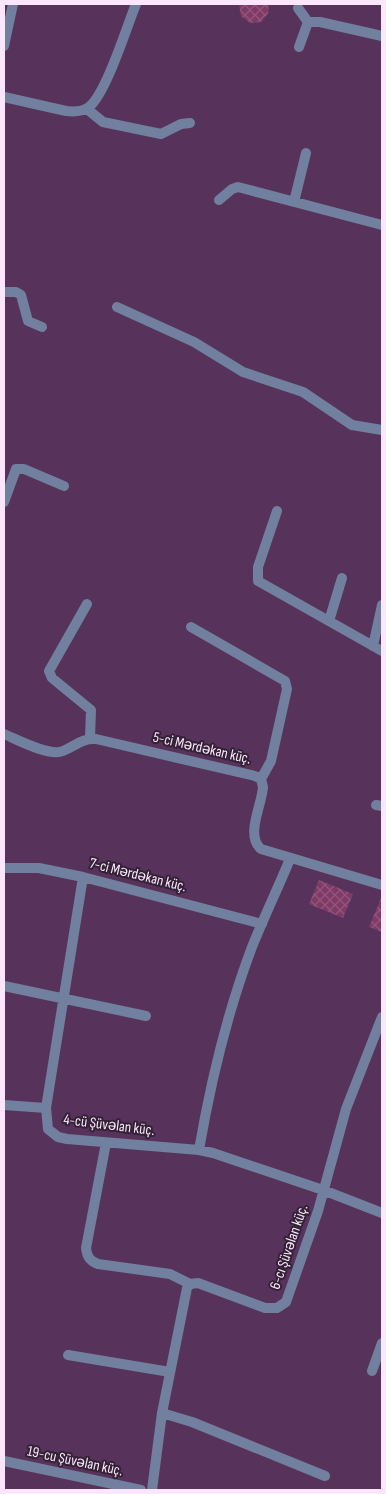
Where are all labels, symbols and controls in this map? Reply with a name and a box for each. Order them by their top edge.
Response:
street label: 5-ci Mərdəkan küç. [151,727,253,769]
street label: 7-ci Mərdəkan küç. [88,854,189,896]
street label: 4-cü Şüvəlan küç. [62,1110,156,1140]
street label: 6-cı Şüvəlan küç. [266,1202,312,1292]
street label: 19-cu Şüvəlan küç. [25,1442,125,1480]

